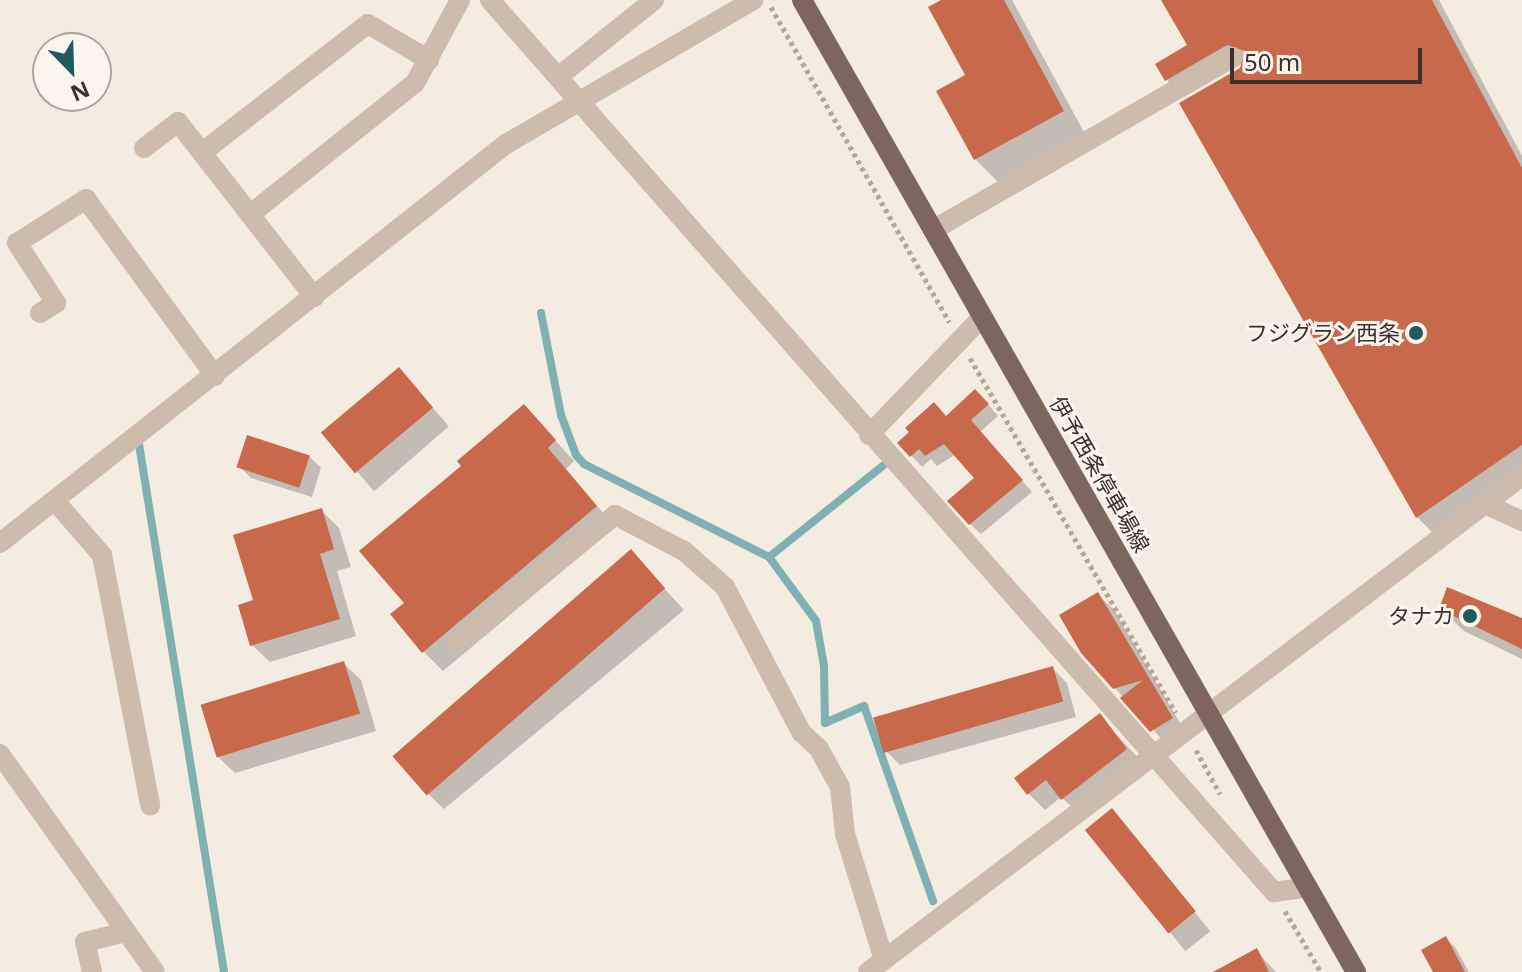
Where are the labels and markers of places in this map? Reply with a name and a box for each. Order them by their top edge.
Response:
place label: フジグラン西条 [1246,320,1400,346]
marker: フジグラン西条 [1407,324,1425,342]
place label: タナカ [1388,603,1454,629]
marker: タナカ [1461,607,1479,625]

